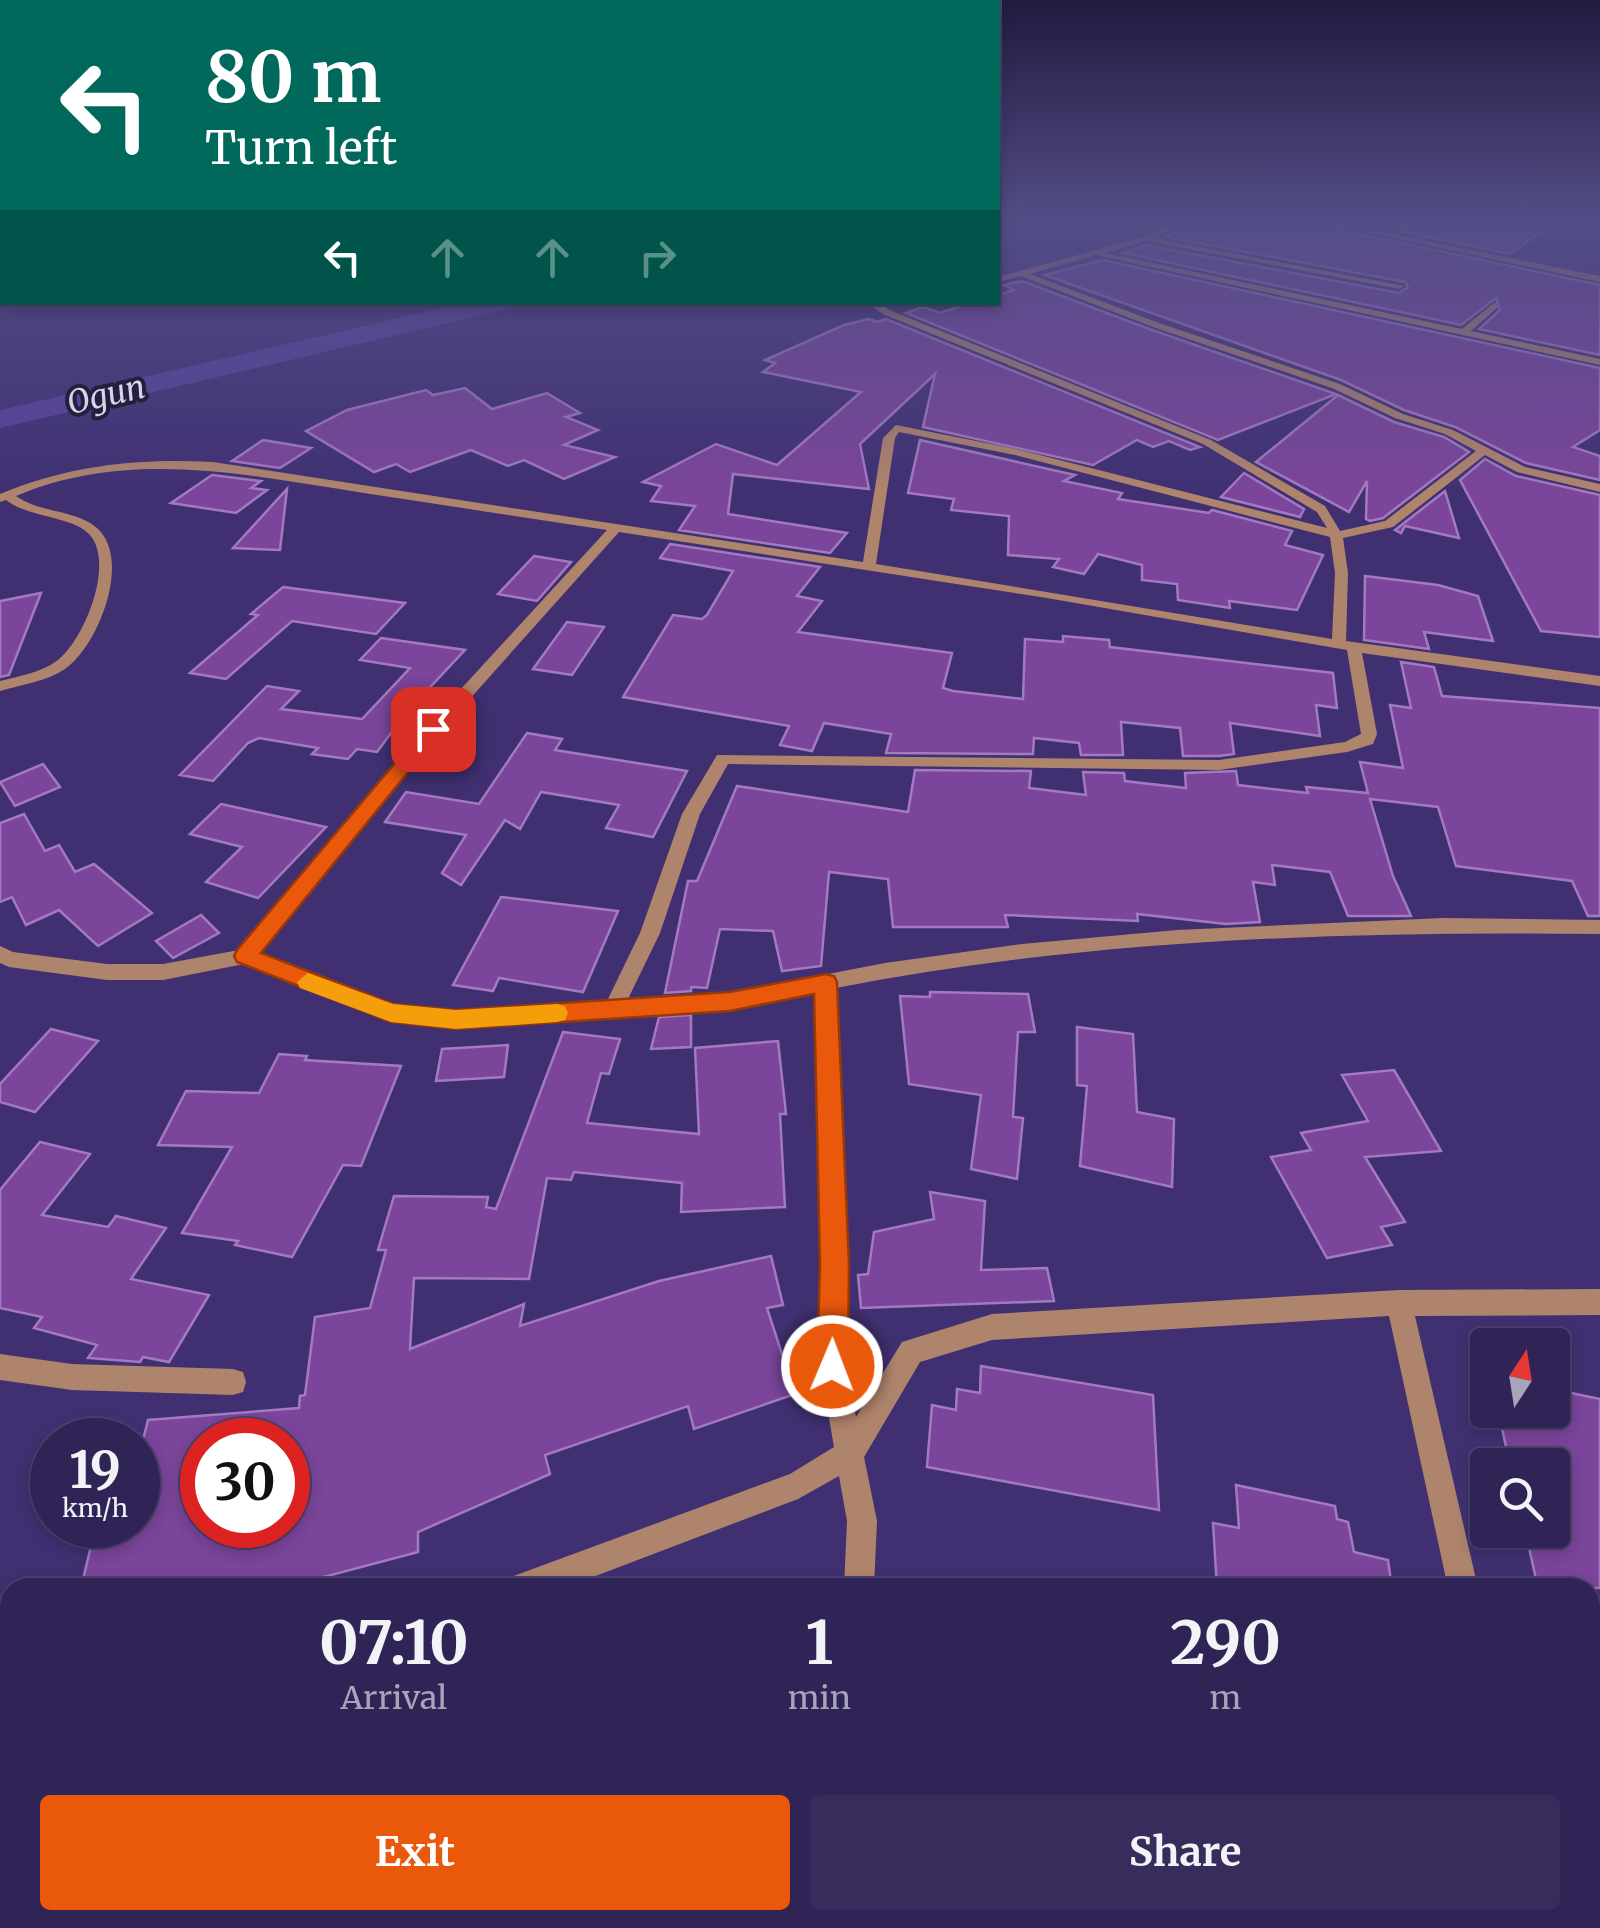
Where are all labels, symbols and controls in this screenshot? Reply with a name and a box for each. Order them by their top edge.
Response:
text: 80 m [205,33,381,121]
icon: left [40,40,170,170]
text: Turn left [205,120,397,176]
icon: left [315,230,370,285]
icon: ahead [420,230,475,285]
icon: ahead [525,230,580,285]
icon: right [630,230,685,285]
water label: Ogun [63,367,149,423]
pin [391,687,476,772]
icon: arrive [406,702,461,757]
position arrow [780,1314,884,1418]
north arrow [1470,1328,1570,1428]
map controls [1470,1328,1570,1548]
speed limit sign: 30 [180,1418,310,1548]
text: 19 [69,1439,121,1502]
button: search [1470,1448,1570,1548]
text: km/h [62,1492,128,1524]
text: 07:10 [319,1605,469,1680]
text: 1 [805,1605,833,1680]
text: 290 [1170,1605,1281,1680]
text: Arrival [340,1678,447,1718]
text: min [788,1678,851,1718]
text: m [1210,1678,1241,1718]
button: Exit [40,1795,790,1910]
button: Share [810,1795,1560,1910]

